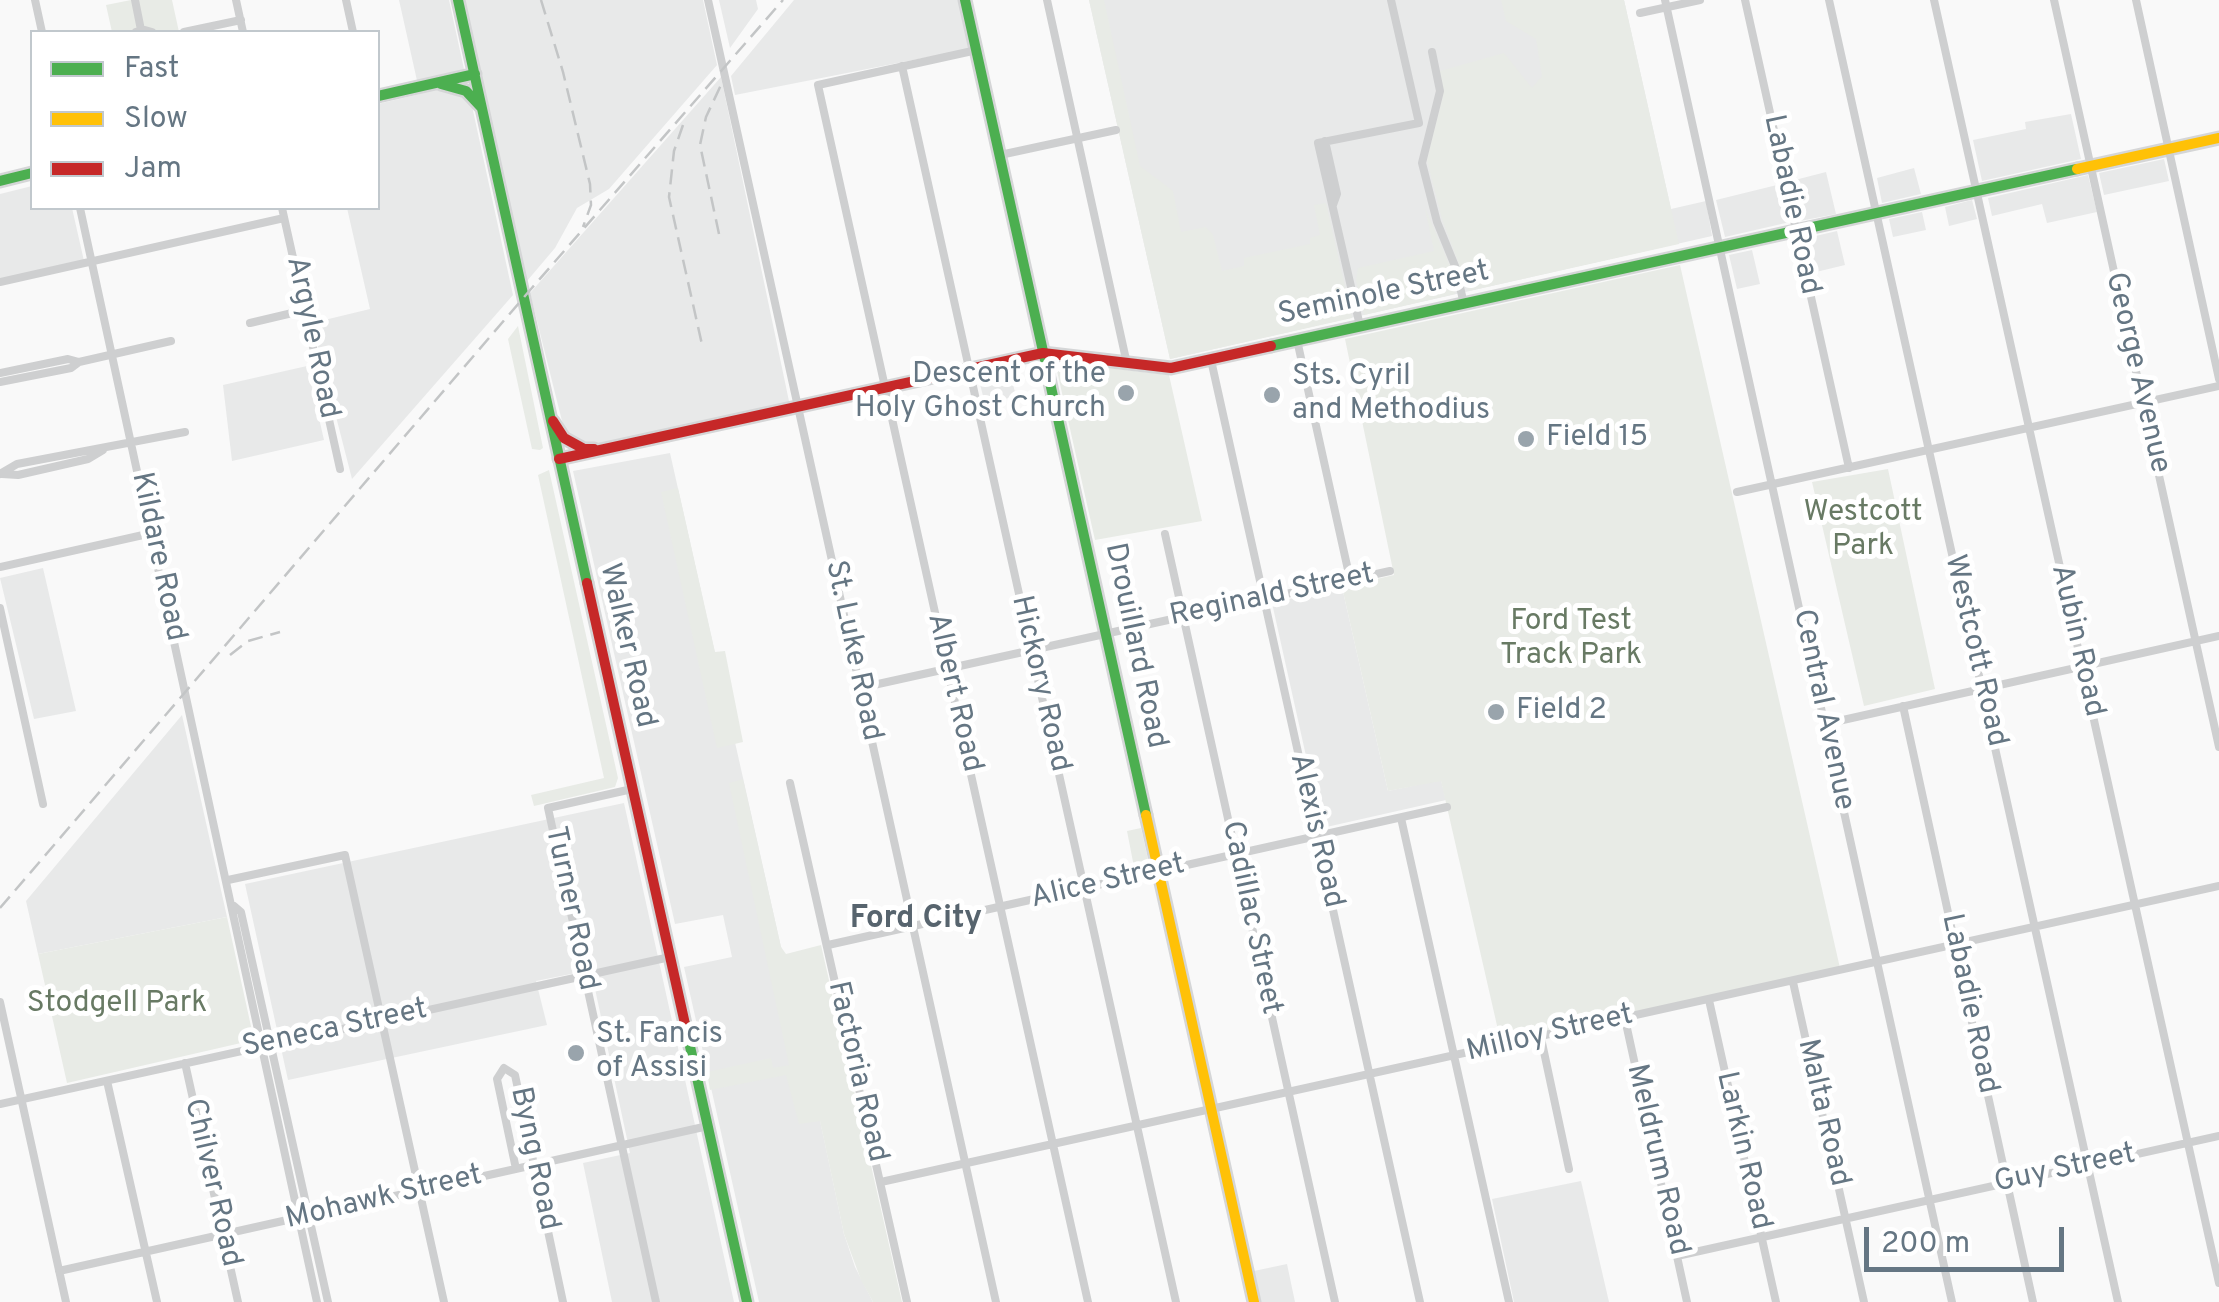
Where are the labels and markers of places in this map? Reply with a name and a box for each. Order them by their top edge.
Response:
place label: Descent of the Holy Ghost Church [855,358,1106,428]
place label: Sts. Cyril and Methodius [1292,360,1490,430]
marker: Descent of the Holy Ghost Church [1115,382,1137,404]
marker: Sts. Cyril and Methodius [1261,384,1283,406]
place label: Field 15 [1546,421,1648,457]
marker: Field 15 [1515,428,1537,450]
place label: Field 2 [1516,694,1607,730]
marker: Field 2 [1485,701,1507,723]
place label: St. Fancis of Assisi [596,1018,723,1088]
marker: St. Fancis of Assisi [565,1042,587,1064]

